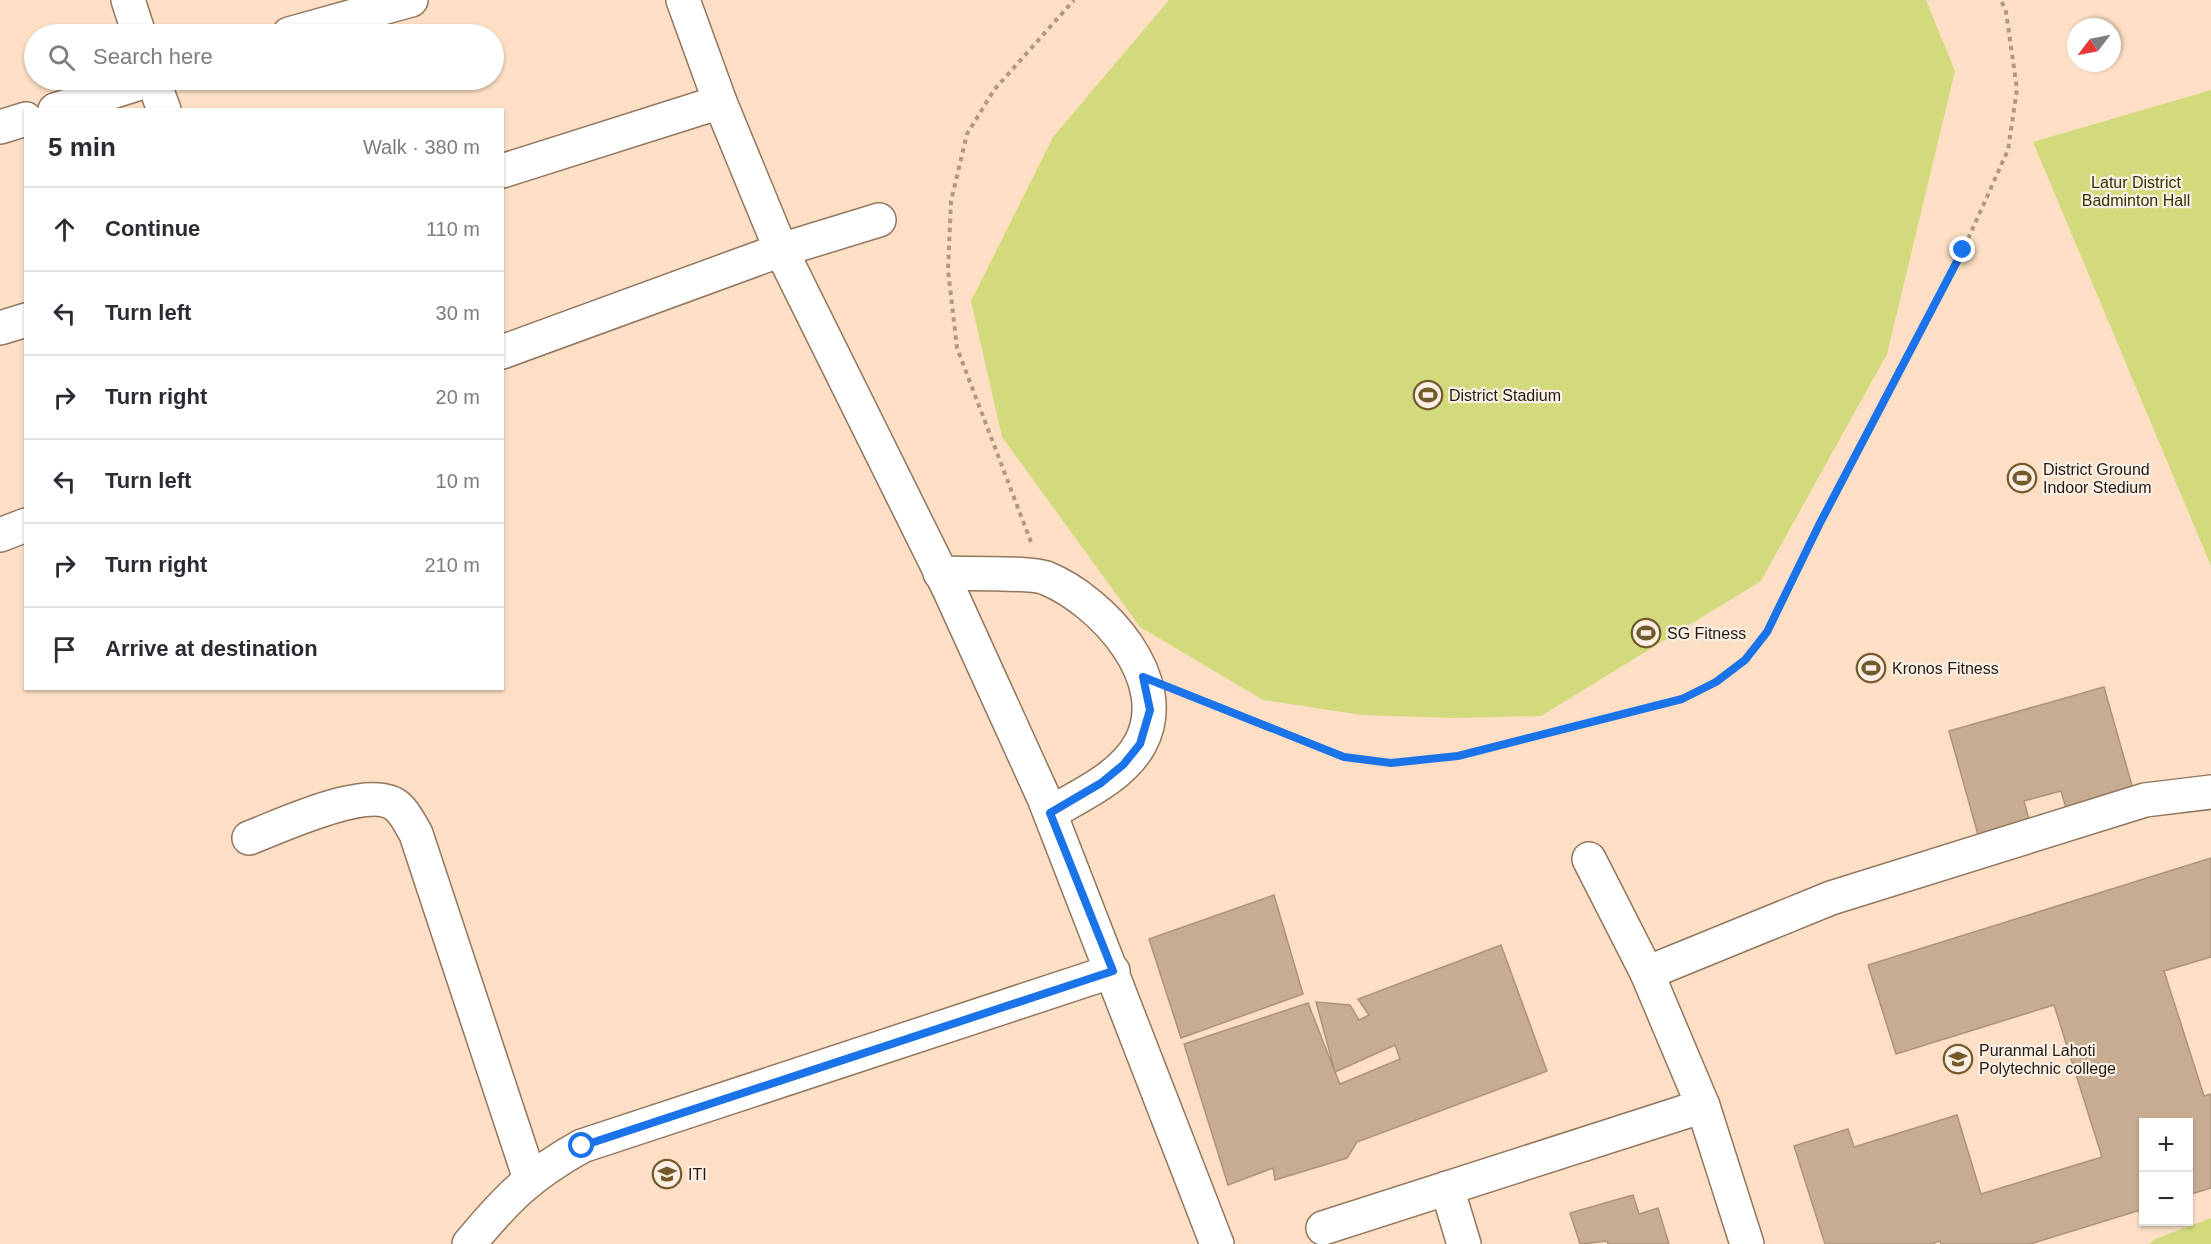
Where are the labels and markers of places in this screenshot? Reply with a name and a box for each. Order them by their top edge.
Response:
sports icon: District Stadium [1412,379,1444,411]
place label: District Stadium [1449,387,1561,404]
place label: District Ground Indoor Stedium [2043,461,2152,496]
sports icon: District Ground Indoor Stedium [2006,462,2038,494]
sports icon: SG Fitness [1630,617,1662,649]
place label: SG Fitness [1667,625,1746,642]
sports icon: Kronos Fitness [1855,652,1887,684]
place label: Kronos Fitness [1892,660,1999,677]
place label: Puranmal Lahoti Polytechnic college [1979,1042,2116,1077]
school or university icon: Puranmal Lahoti Polytechnic college [1942,1043,1974,1075]
school or university icon: ITI [651,1158,683,1190]
place label: ITI [688,1166,707,1183]

